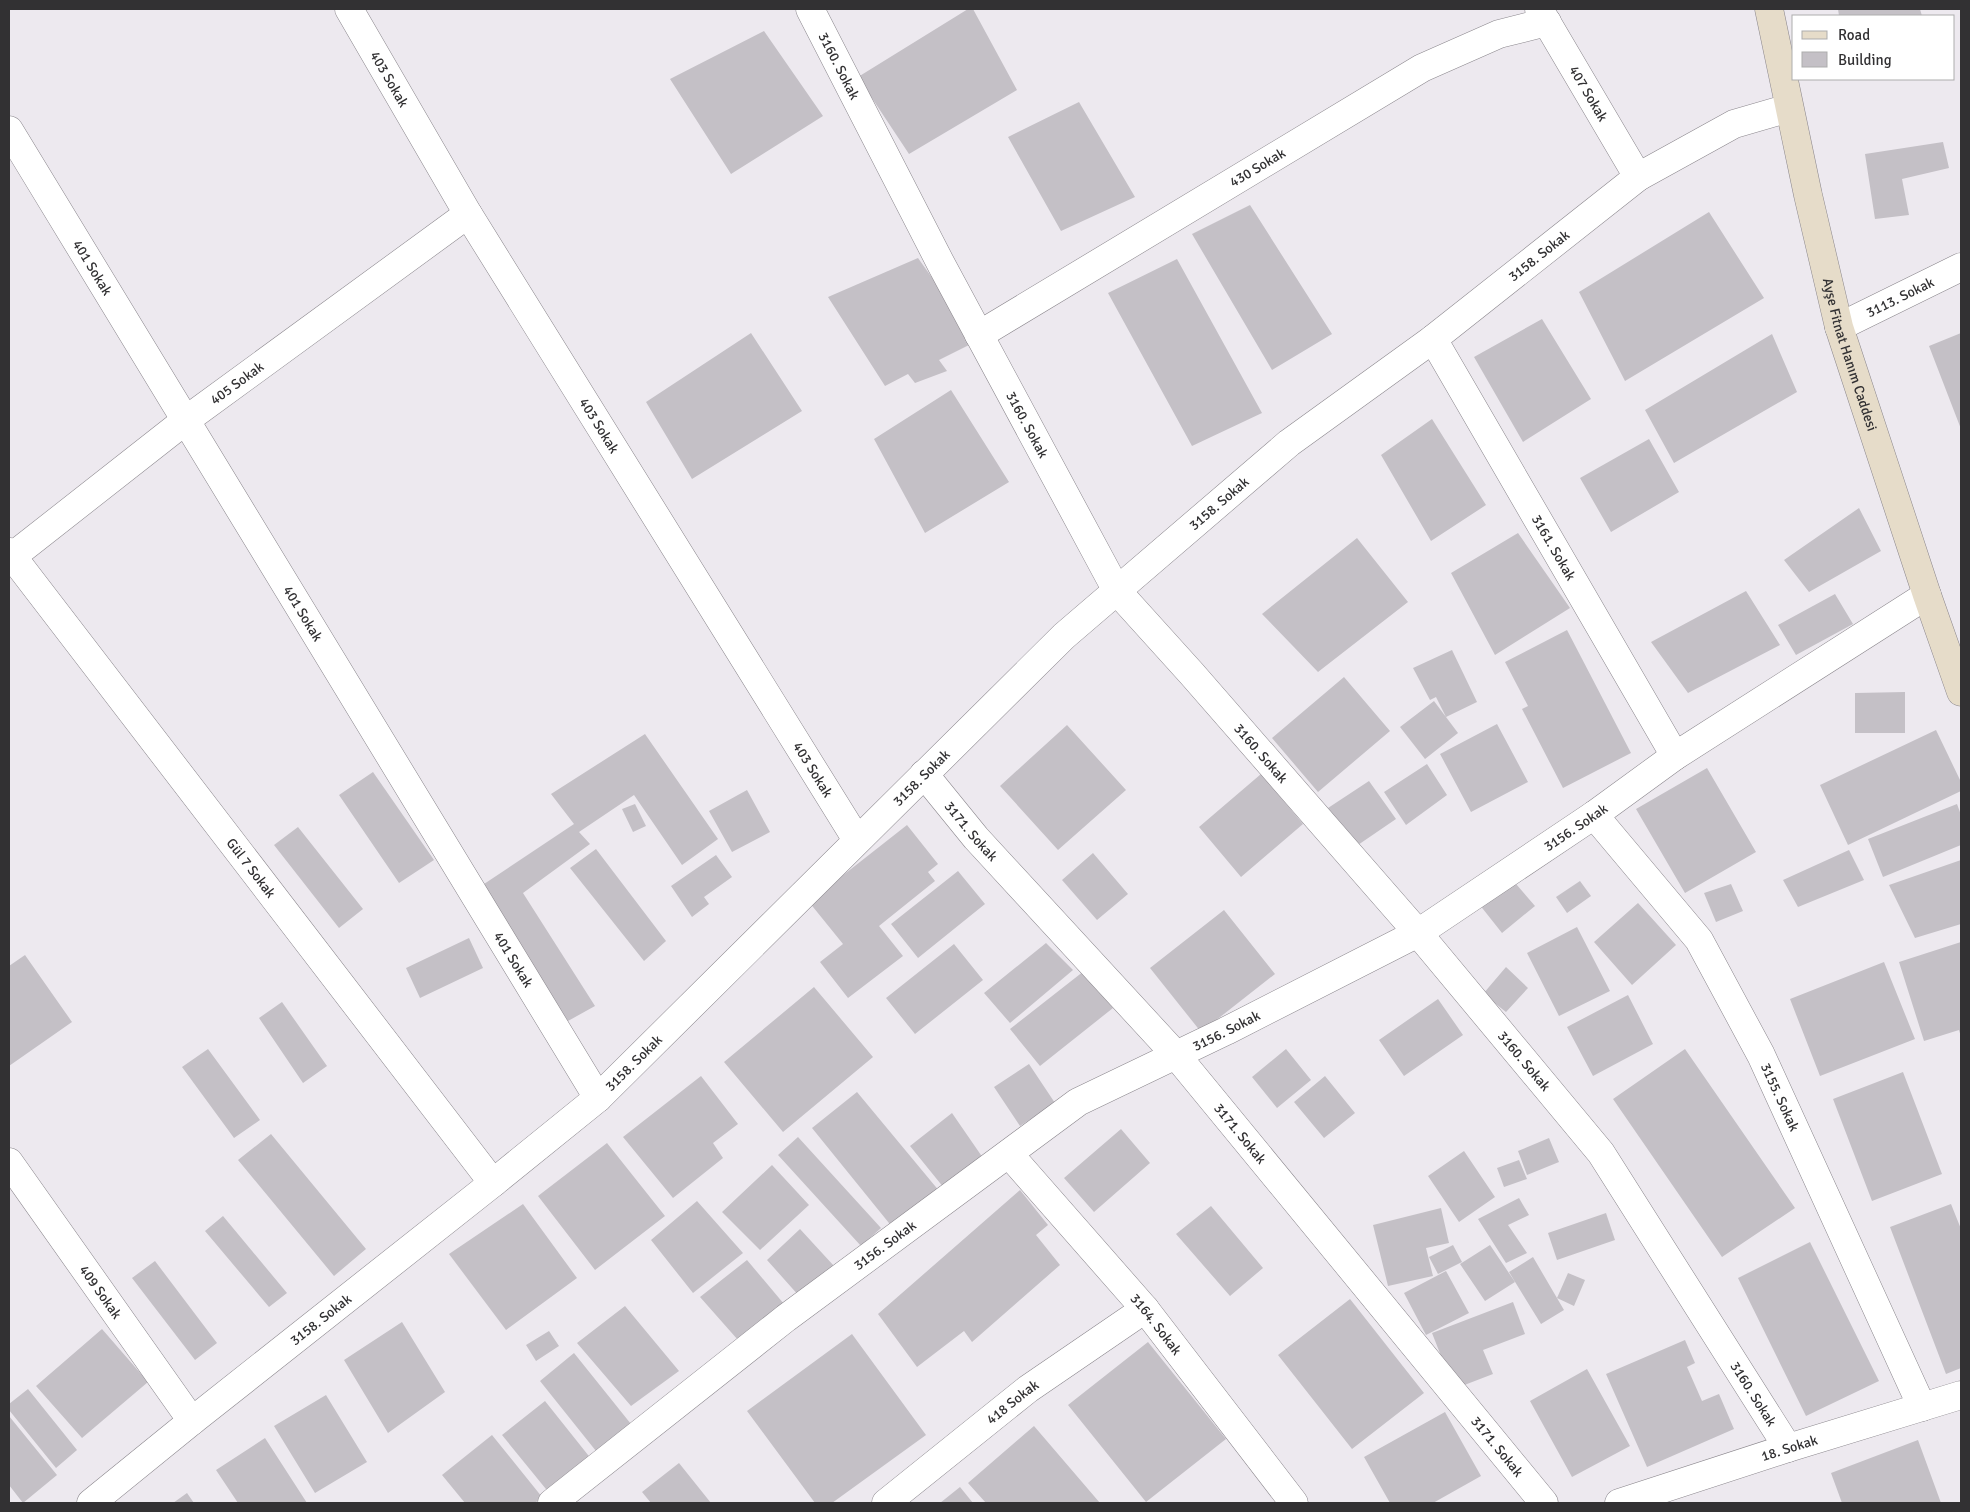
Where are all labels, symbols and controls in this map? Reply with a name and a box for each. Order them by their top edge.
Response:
legend [1792,15,1955,80]
text: Road [1838,26,1870,44]
street label: 3160. Sokak [815,30,863,103]
street label: 403 Sokak [366,48,412,110]
text: Building [1838,51,1892,69]
street label: 407 Sokak [1565,63,1611,125]
street label: 430 Sokak [1227,144,1289,191]
street label: 3158. Sokak [1505,226,1573,285]
street label: 401 Sokak [69,237,116,299]
street label: 3113. Sokak [1864,274,1937,321]
street label: Ayşe Fitnat Hanım Caddesi [1819,276,1881,433]
street label: 405 Sokak [207,358,267,408]
street label: 3160. Sokak [1002,388,1052,461]
street label: 403 Sokak [575,395,623,457]
street label: 3158. Sokak [1186,473,1252,534]
street label: 3161. Sokak [1528,512,1579,584]
street label: 401 Sokak [279,583,326,645]
street label: 3160. Sokak [1230,720,1291,787]
street label: 403 Sokak [789,739,836,801]
street label: 3158. Sokak [890,746,954,810]
street label: 3171. Sokak [941,798,1001,865]
street label: 3156. Sokak [1541,800,1611,855]
street label: Gül 7 Sokak [223,835,279,901]
street label: 401 Sokak [490,929,537,991]
street label: 3156. Sokak [1190,1007,1263,1055]
street label: 3160. Sokak [1494,1028,1554,1095]
street label: 3158. Sokak [602,1031,666,1095]
street label: 3155. Sokak [1757,1060,1803,1134]
street label: 3171. Sokak [1210,1100,1270,1167]
street label: 3156. Sokak [850,1217,919,1274]
street label: 409 Sokak [76,1262,125,1322]
street label: 3158. Sokak [287,1290,355,1349]
street label: 3164. Sokak [1126,1290,1185,1358]
street label: 3160. Sokak [1726,1359,1780,1430]
street label: 418 Sokak [983,1376,1042,1428]
street label: 3171. Sokak [1467,1413,1527,1480]
street label: 18. Sokak [1759,1431,1820,1465]

